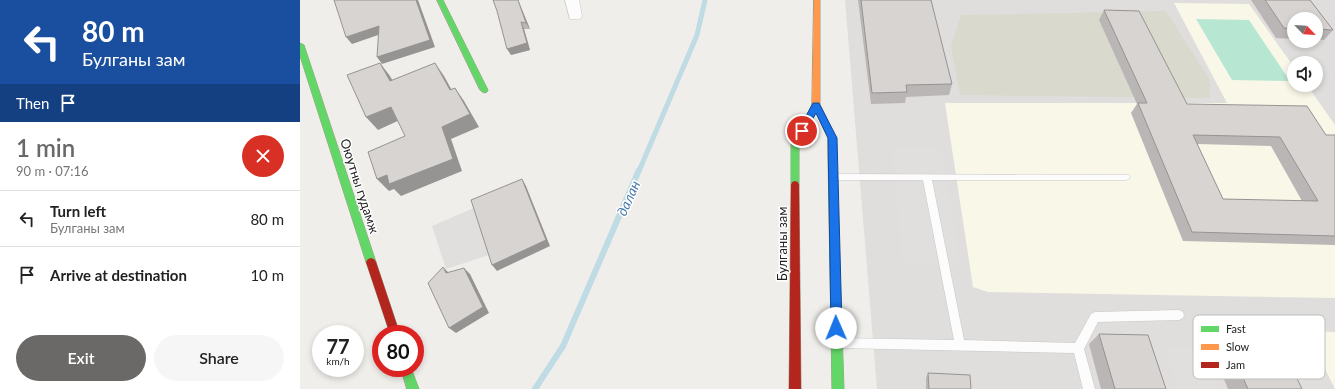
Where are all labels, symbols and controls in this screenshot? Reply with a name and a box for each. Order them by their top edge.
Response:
north arrow [1287,12,1323,48]
map controls [1287,12,1323,92]
text: 80 m [82,14,145,48]
icon: left [16,16,68,68]
text: Булганы зам [82,48,185,70]
button: sound [1287,56,1323,92]
icon: arrive [57,92,79,114]
text: Then [16,94,49,112]
pin [785,114,819,148]
icon: arrive [791,120,813,142]
text: 1 min [16,133,75,162]
button: close [242,135,284,177]
street label: Оюутны гудамж [337,136,383,236]
text: 90 m · 07:16 [16,163,89,179]
water label: далан [613,178,643,218]
text: Turn left [50,202,106,220]
street label: Булганы зам [774,207,790,281]
icon: left [16,208,38,230]
text: 80 m [250,210,284,228]
text: Булганы зам [50,220,125,236]
icon: arrive [16,264,38,286]
text: Arrive at destination [50,266,187,284]
text: 10 m [250,266,284,284]
position arrow [815,307,857,349]
legend [1193,315,1325,379]
text: Fast [1226,322,1246,335]
speed limit sign: 80 [372,325,424,377]
text: 77 [326,334,350,358]
button: Exit [16,335,146,381]
button: Share [154,335,284,381]
text: Slow [1226,340,1250,353]
text: km/h [326,355,350,367]
text: Jam [1226,358,1245,371]

